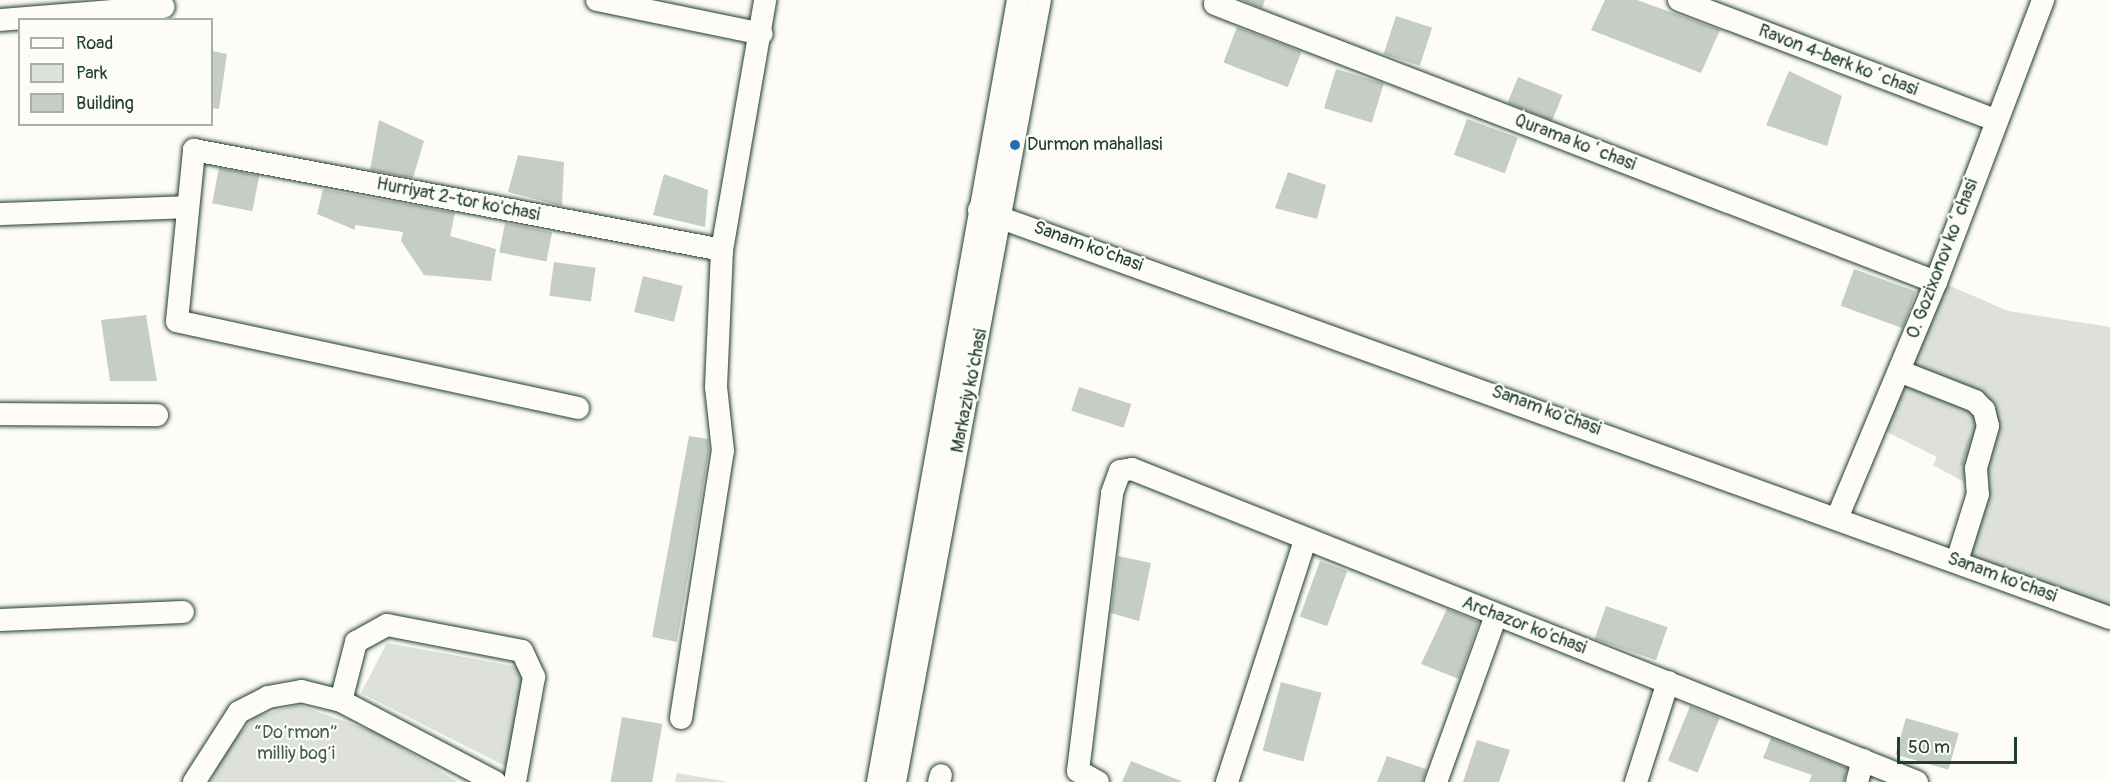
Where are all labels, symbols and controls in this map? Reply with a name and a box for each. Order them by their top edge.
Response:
legend [18,18,213,126]
street label: Ravon 4-berk koʻchasi [1755,21,1921,101]
text: Road [76,32,113,55]
text: Park [76,62,108,85]
text: Building [76,92,134,115]
street label: Qurama koʻchasi [1511,110,1639,176]
place label: Durmon mahallasi [1027,134,1162,156]
marker: Durmon mahallasi [1008,138,1022,152]
street label: Hurriyat 2-tor ko'chasi [374,174,542,226]
street label: O. Gozixonov koʻchasi [1903,176,1983,342]
street label: Sanam ko'chasi [1030,217,1146,277]
street label: Markaziy ko'chasi [947,327,993,455]
street label: Sanam ko'chasi [1488,381,1604,441]
street label: Sanam ko'chasi [1944,548,2060,608]
street label: Archazor ko‘chasi [1459,592,1589,660]
park label: “Do‘rmon” milliy bog‘i [255,723,337,766]
scale bar [1900,725,2020,763]
text: 50 m [1908,736,1950,759]

